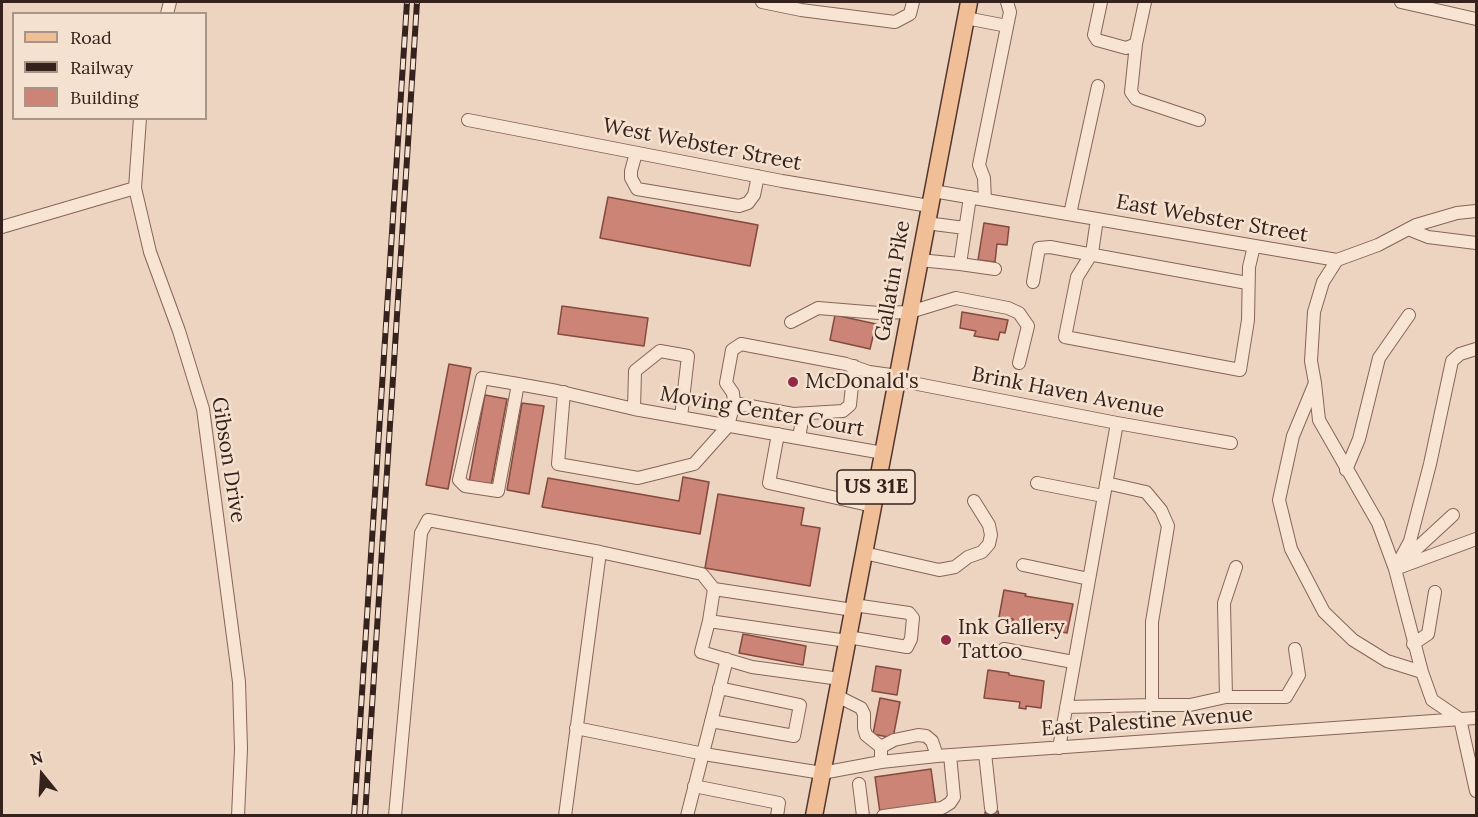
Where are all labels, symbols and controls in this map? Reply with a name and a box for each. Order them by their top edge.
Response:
legend [12,12,207,120]
text: Road [70,26,112,49]
text: Railway [70,56,133,79]
text: Building [70,86,138,109]
street label: West Webster Street [601,113,803,177]
street label: East Webster Street [1114,190,1310,248]
street label: Gallatin Pike [870,219,916,343]
street label: Brink Haven Avenue [970,362,1166,424]
place label: McDonald's [805,369,919,395]
marker: McDonald's [786,375,800,389]
street label: Moving Center Court [658,382,866,442]
street label: Gibson Drive [206,395,250,525]
road number: US 31E [837,470,915,504]
place label: Ink Gallery Tattoo [958,615,1065,665]
marker: Ink Gallery Tattoo [939,633,953,647]
street label: East Palestine Avenue [1040,702,1254,742]
north arrow [12,745,72,805]
text: N [27,746,45,769]

